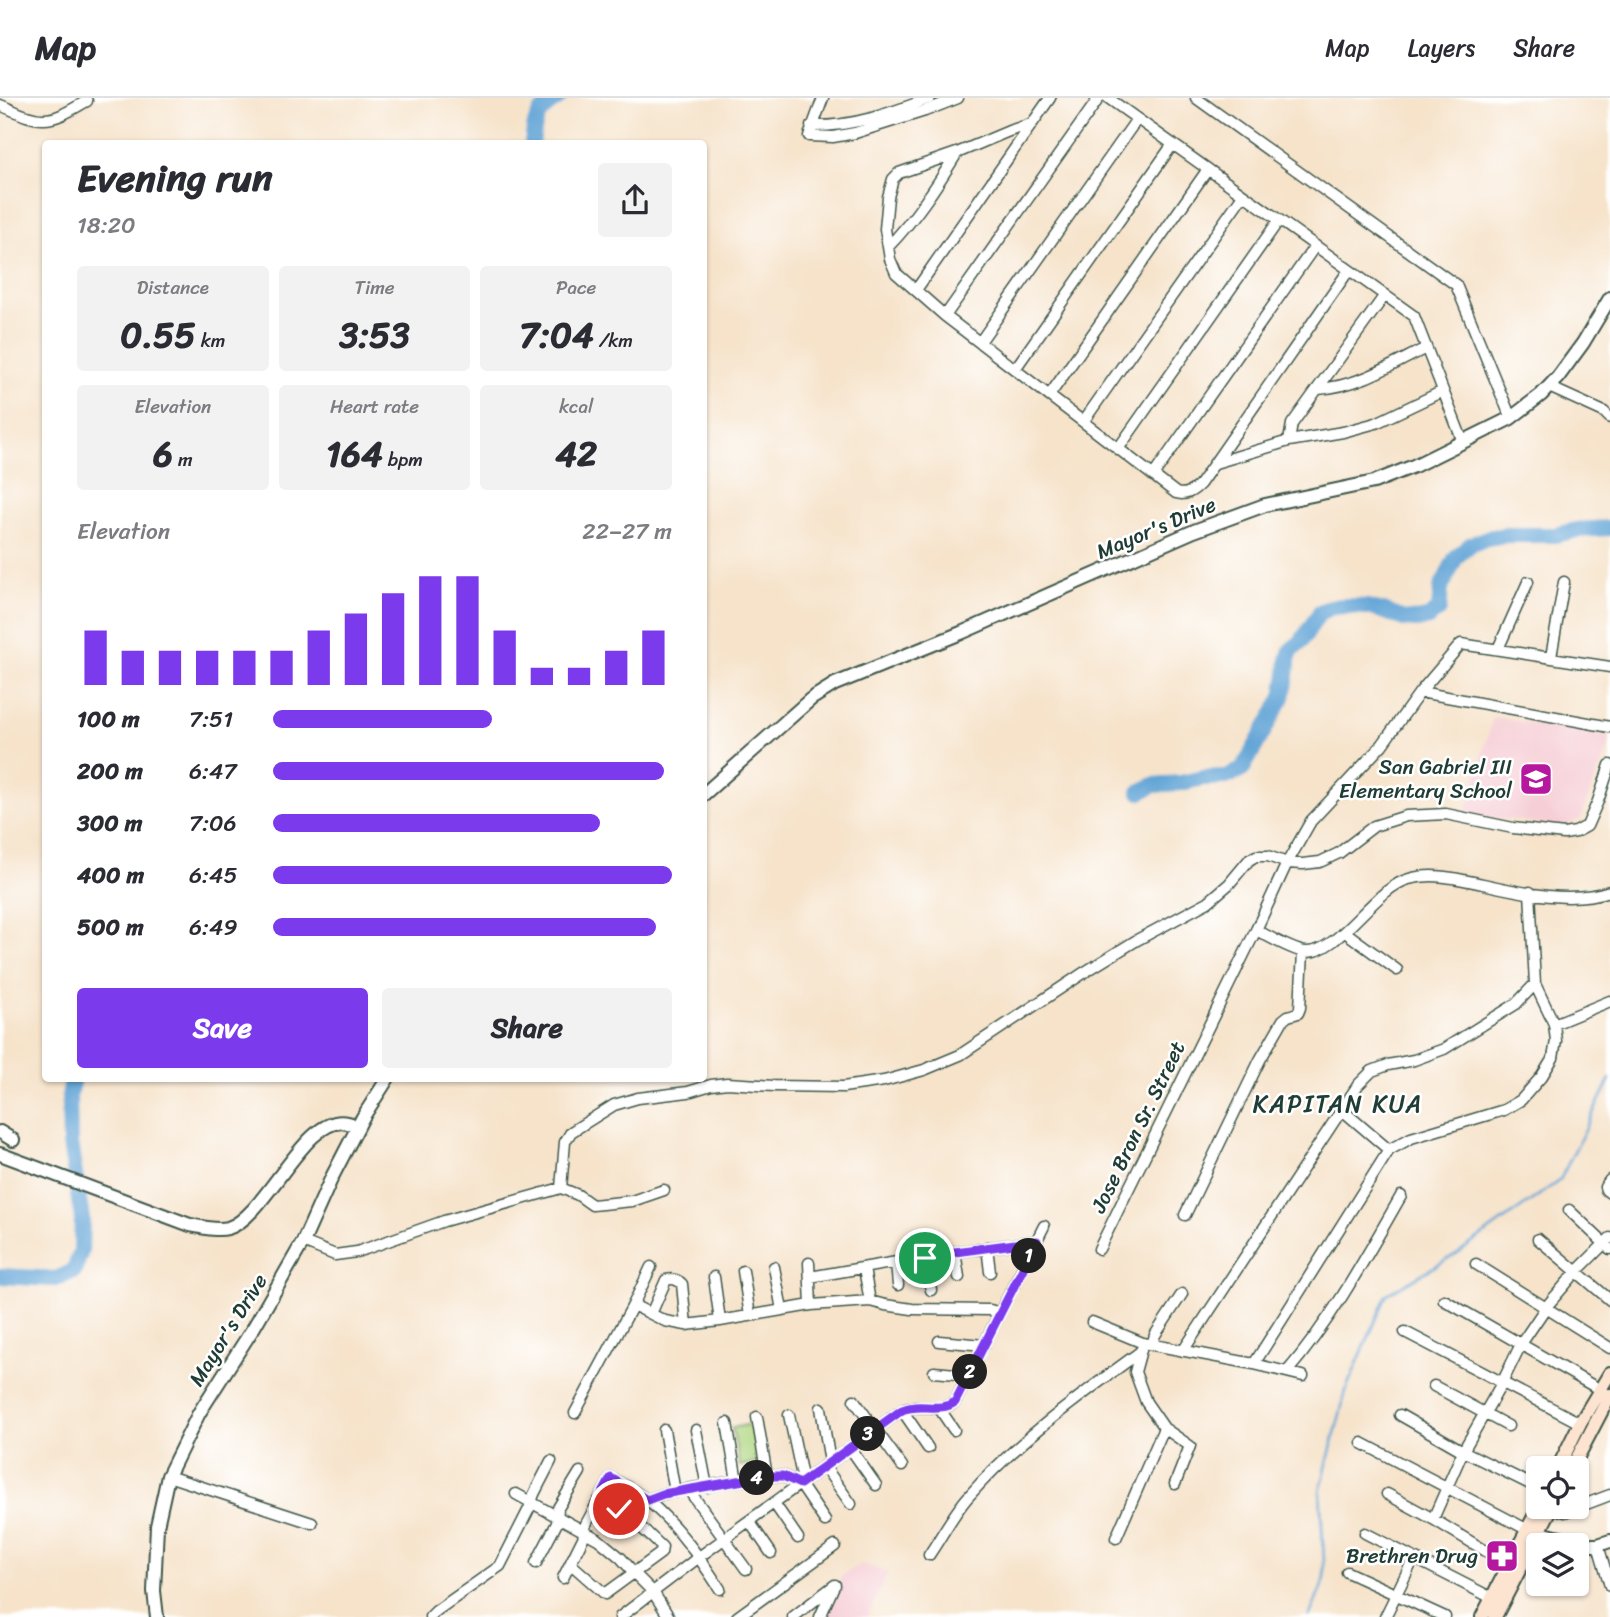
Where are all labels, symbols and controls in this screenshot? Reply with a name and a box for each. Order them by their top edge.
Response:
text: Map [35,19,96,77]
text: Map [1325,27,1370,69]
text: Layers [1408,27,1475,69]
text: Share [1513,27,1575,69]
text: Evening run [77,145,273,212]
button: share [598,163,672,237]
text: 18:20 [77,205,136,246]
text: Distance [137,271,209,304]
text: Time [354,271,395,304]
text: Pace [556,271,596,304]
text: 0.55 [120,304,196,366]
text: 3:53 [339,304,410,366]
text: 7:04 [519,304,594,366]
text: km [196,324,225,357]
text: /km [594,324,633,357]
text: Elevation [134,390,211,423]
text: Heart rate [330,390,419,423]
text: kcal [559,390,593,423]
text: 6 [153,423,173,485]
text: 164 [326,423,383,485]
text: 42 [555,423,597,485]
text: m [173,443,193,476]
text: bpm [383,443,423,476]
street label: Mayor's Drive [1090,486,1222,570]
text: Elevation [77,511,170,552]
text: 22–27 m [582,511,672,552]
text: 100 m [77,699,140,740]
text: 7:51 [189,699,233,740]
place label: San Gabriel III Elementary School [1339,748,1513,810]
text: 200 m [77,751,143,792]
text: 6:47 [189,751,237,792]
school or university icon: San Gabriel III Elementary School [1517,760,1555,798]
text: 300 m [77,803,142,844]
text: 7:06 [189,803,237,844]
text: 400 m [77,855,144,896]
text: 6:45 [189,855,237,896]
text: 500 m [77,907,144,948]
text: 6:49 [189,907,238,948]
button: Save [77,988,368,1068]
button: Share [382,988,672,1068]
street label: Jose Bron Sr. Street [1079,1034,1196,1220]
district label: KAPITAN KUA [1253,1083,1423,1125]
pin [895,1228,955,1288]
pin: 1 [1012,1238,1046,1274]
icon: arrive [906,1239,944,1277]
text: 1 [1024,1239,1033,1272]
street label: Mayor's Drive [178,1266,278,1394]
pin: 2 [953,1354,988,1390]
text: 2 [964,1355,975,1388]
pin: 3 [850,1416,886,1452]
text: 3 [862,1417,873,1450]
map controls [1526,1456,1589,1596]
button: locate [1526,1456,1589,1519]
pin: 4 [740,1460,774,1496]
text: 4 [751,1461,762,1494]
pin [589,1479,649,1539]
icon: check [600,1490,638,1528]
button: layers [1526,1533,1589,1596]
place label: Brethren Drug [1346,1537,1478,1575]
pharmacy icon: Brethren Drug [1483,1537,1521,1575]

